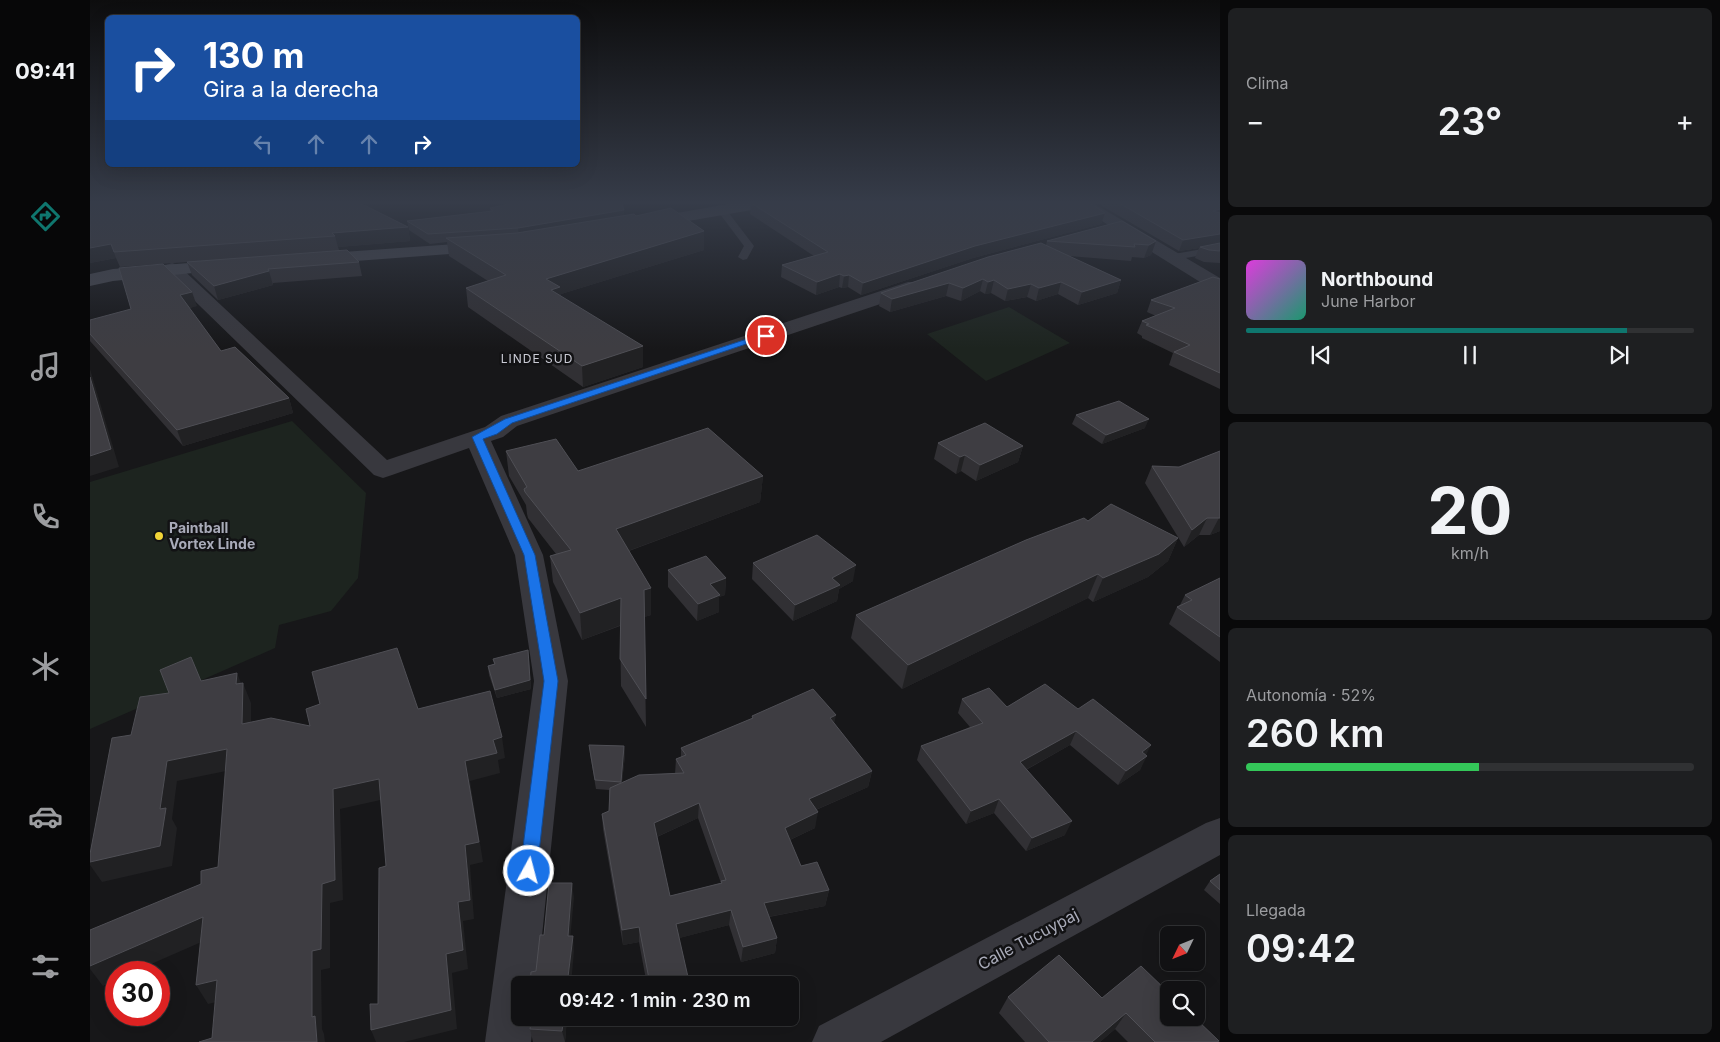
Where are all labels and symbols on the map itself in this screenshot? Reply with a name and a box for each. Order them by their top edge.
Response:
pin [745,315,787,357]
district label: LINDE SUD [501,351,573,366]
place label: Paintball Vortex Linde [169,519,255,552]
marker: Paintball Vortex Linde [153,530,165,542]
position arrow [502,844,554,896]
street label: Calle Tucuypaj [974,904,1082,974]
north arrow [1160,926,1205,971]
speed limit sign: 30 [105,961,170,1026]

